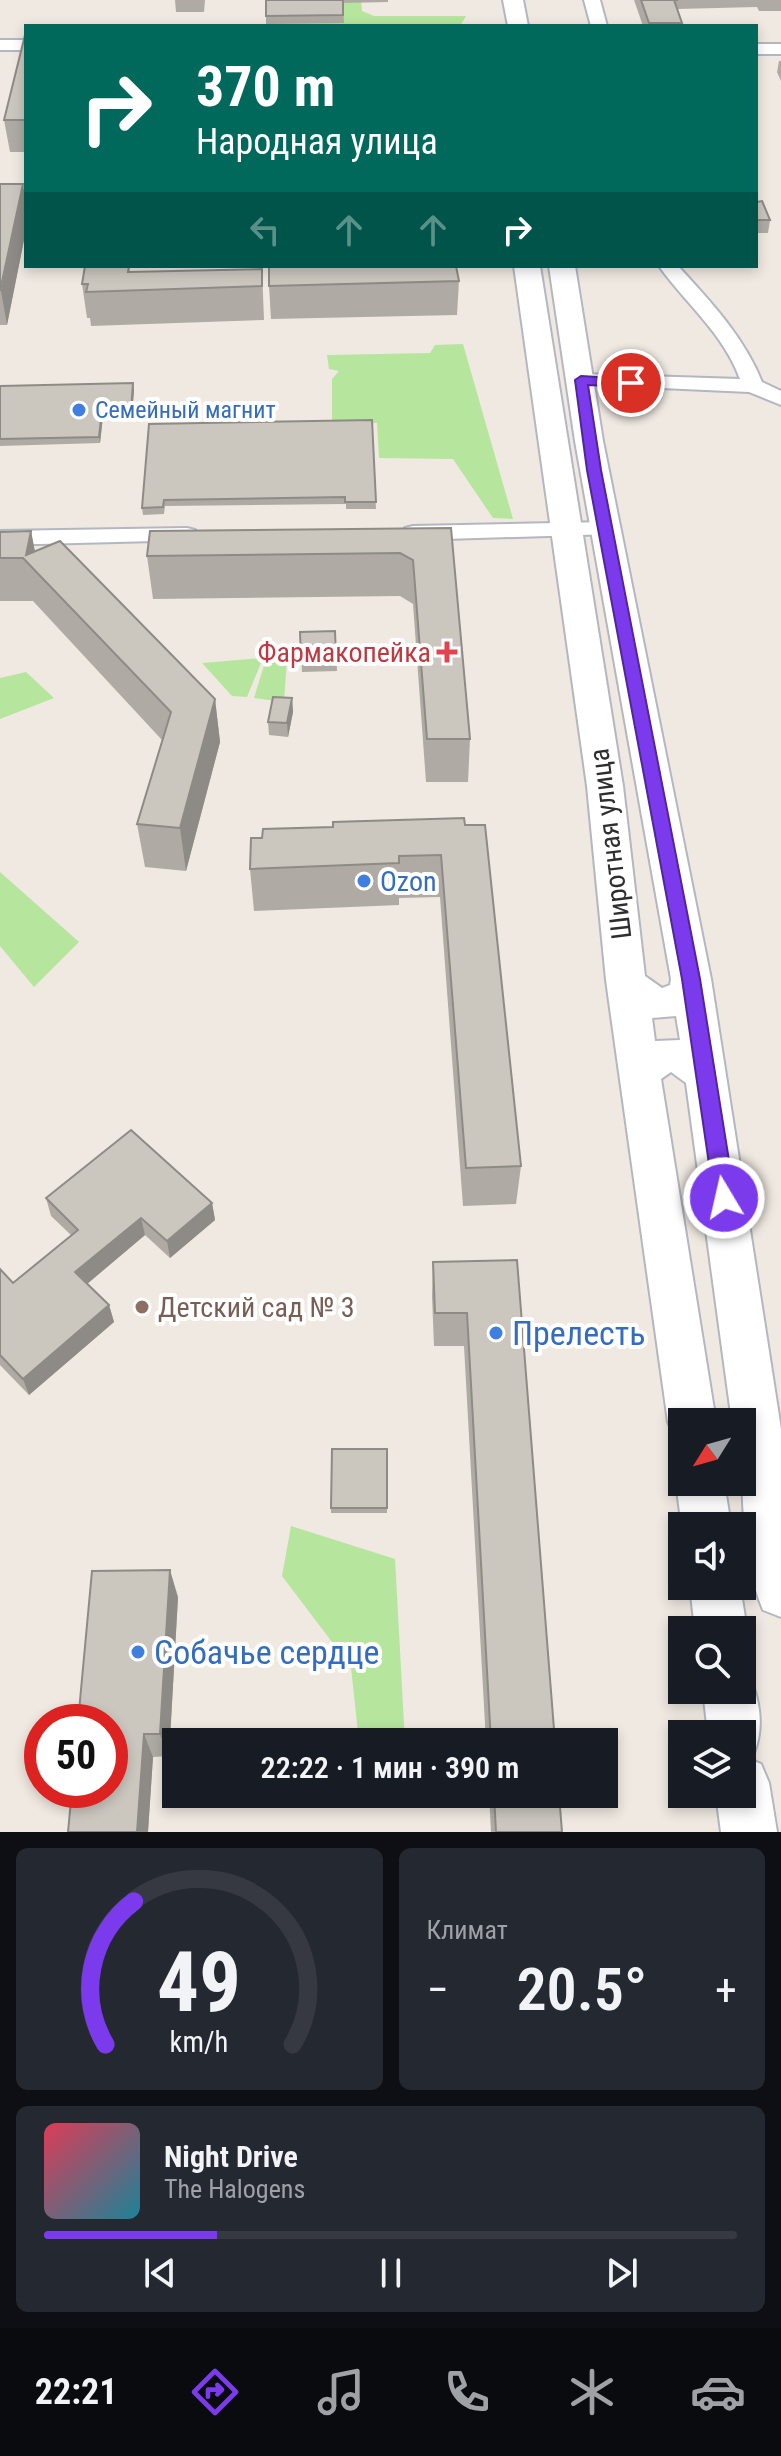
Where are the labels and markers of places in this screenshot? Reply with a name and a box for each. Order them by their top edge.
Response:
pin [597,349,665,417]
place label: Семейный магнит [95,396,276,424]
marker: Семейный магнит [70,401,88,419]
place label: Фармакопейка [258,636,431,669]
marker: Фармакопейка [438,643,456,661]
place label: Ozon [380,865,437,898]
marker: Ozon [355,872,373,890]
place label: Детский сад № 3 [158,1291,354,1324]
marker: Детский сад № 3 [133,1298,151,1316]
place label: Прелесть [512,1313,646,1353]
marker: Прелесть [487,1324,505,1342]
place label: Собачье сердце [154,1632,380,1672]
marker: Собачье сердце [129,1643,147,1661]

